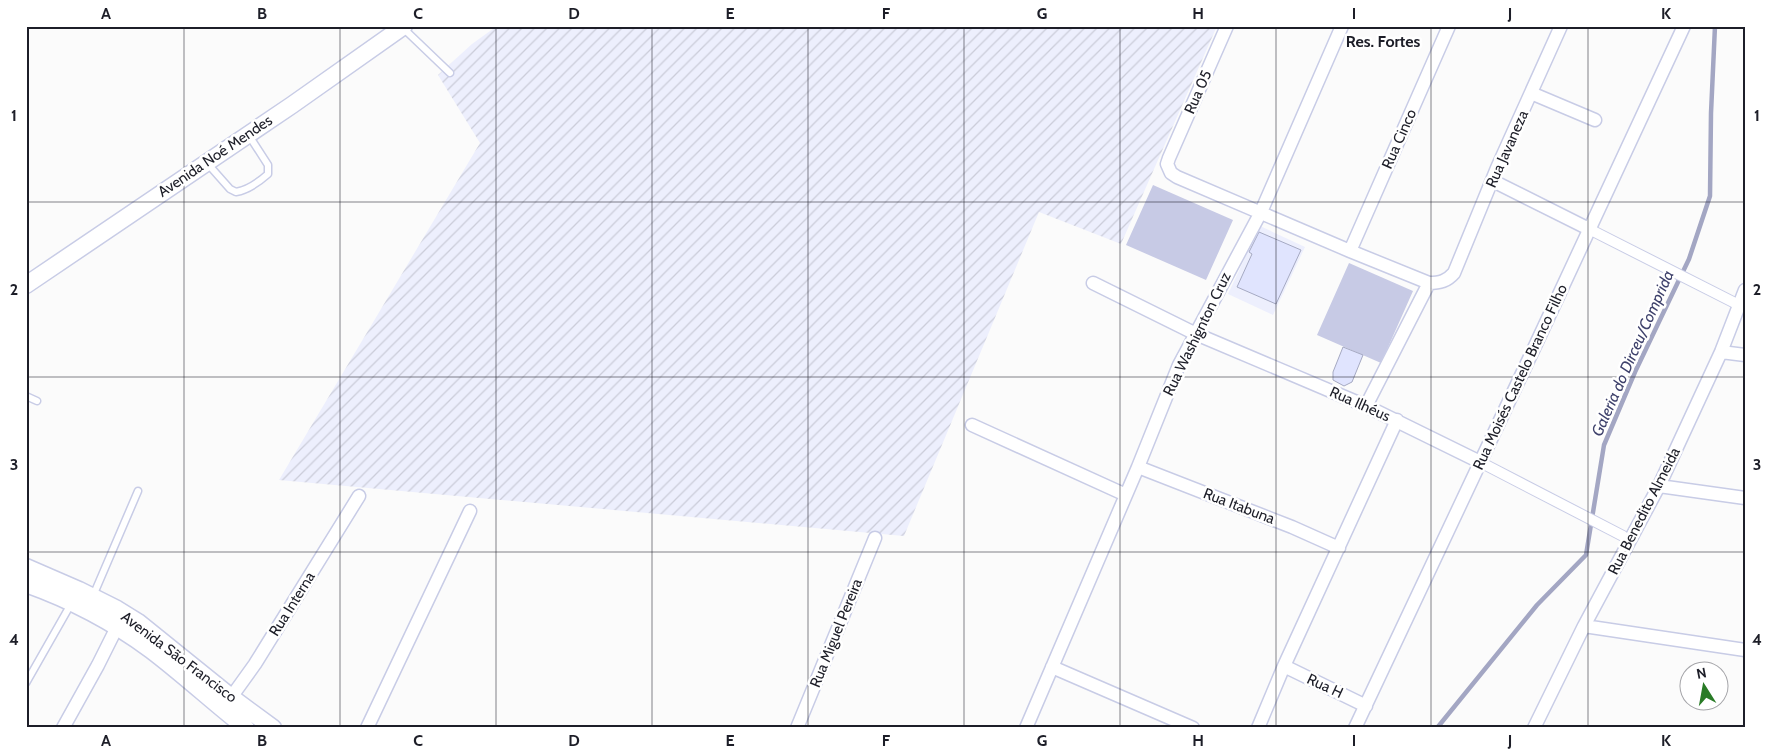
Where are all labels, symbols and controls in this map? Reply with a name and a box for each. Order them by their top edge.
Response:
text: A [101,4,111,23]
text: B [257,4,267,23]
text: C [413,4,423,23]
text: D [568,4,580,23]
text: E [725,4,735,23]
text: F [882,4,891,23]
text: G [1037,4,1047,23]
text: H [1192,4,1204,23]
text: I [1352,4,1356,23]
text: J [1507,4,1512,23]
text: K [1661,4,1671,23]
district label: Res. Fortes [1346,32,1421,51]
street label: Rua 05 [1180,67,1216,117]
text: 1 [11,106,17,125]
street label: Rua Cinco [1378,106,1420,172]
text: 1 [1754,106,1760,125]
street label: Rua Javaneza [1482,107,1532,190]
street label: Avenida Noé Mendes [154,111,276,201]
water label: Galeria do Dirceu/Comprida [1587,267,1678,439]
street label: Rua Washignton Cruz [1159,269,1235,399]
text: 2 [10,280,18,299]
text: 2 [1753,280,1761,299]
street label: Rua Moisés Castelo Branco Filho [1469,281,1571,473]
street label: Rua Ilhéus [1327,383,1393,425]
street label: Rua Benedito Almeida [1604,444,1684,578]
text: 3 [10,455,18,474]
text: 3 [1753,455,1761,474]
street label: Rua Itabuna [1201,484,1278,528]
street label: Rua Interna [265,568,319,639]
street label: Rua Miguel Pereira [806,575,866,690]
street label: Avenida São Francisco [118,608,240,706]
text: 4 [9,630,19,649]
text: 4 [1752,630,1762,649]
north arrow [1678,662,1728,712]
text: N [1695,663,1708,683]
street label: Rua H [1304,670,1346,702]
text: A [101,731,111,750]
text: B [257,731,267,750]
text: C [413,731,423,750]
text: D [568,731,580,750]
text: E [725,731,735,750]
text: F [882,731,891,750]
text: G [1037,731,1047,750]
text: H [1192,731,1204,750]
text: I [1352,731,1356,750]
text: J [1507,731,1512,750]
text: K [1661,731,1671,750]

